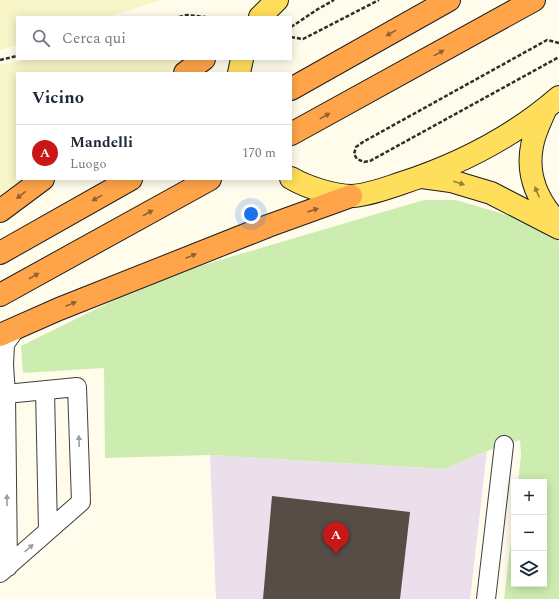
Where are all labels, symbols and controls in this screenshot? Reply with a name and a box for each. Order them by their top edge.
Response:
search box [16,16,292,60]
icon: search [30,27,52,49]
text: Cerca qui [62,27,126,50]
one-way arrow [385,29,397,36]
one-way arrow [433,49,445,56]
text: Vicino [32,85,84,111]
one-way arrow [319,112,331,119]
text: Mandelli [70,131,133,154]
text: A [40,143,50,163]
text: 170 m [242,143,276,163]
text: Luogo [70,154,107,174]
one-way arrow [453,180,465,186]
one-way arrow [534,187,540,198]
one-way arrow [16,191,27,199]
one-way arrow [92,195,103,202]
your location [241,204,261,224]
one-way arrow [307,207,319,213]
one-way arrow [142,210,154,217]
one-way arrow [186,253,198,259]
one-way arrow [28,273,40,280]
one-way arrow [65,301,77,307]
one-way arrow [76,434,82,447]
map controls [511,479,547,587]
button: + [511,479,547,515]
one-way arrow [4,493,10,506]
button: − [511,515,547,551]
pin: A [323,522,349,555]
one-way arrow [24,543,34,552]
button: layers [511,551,547,587]

